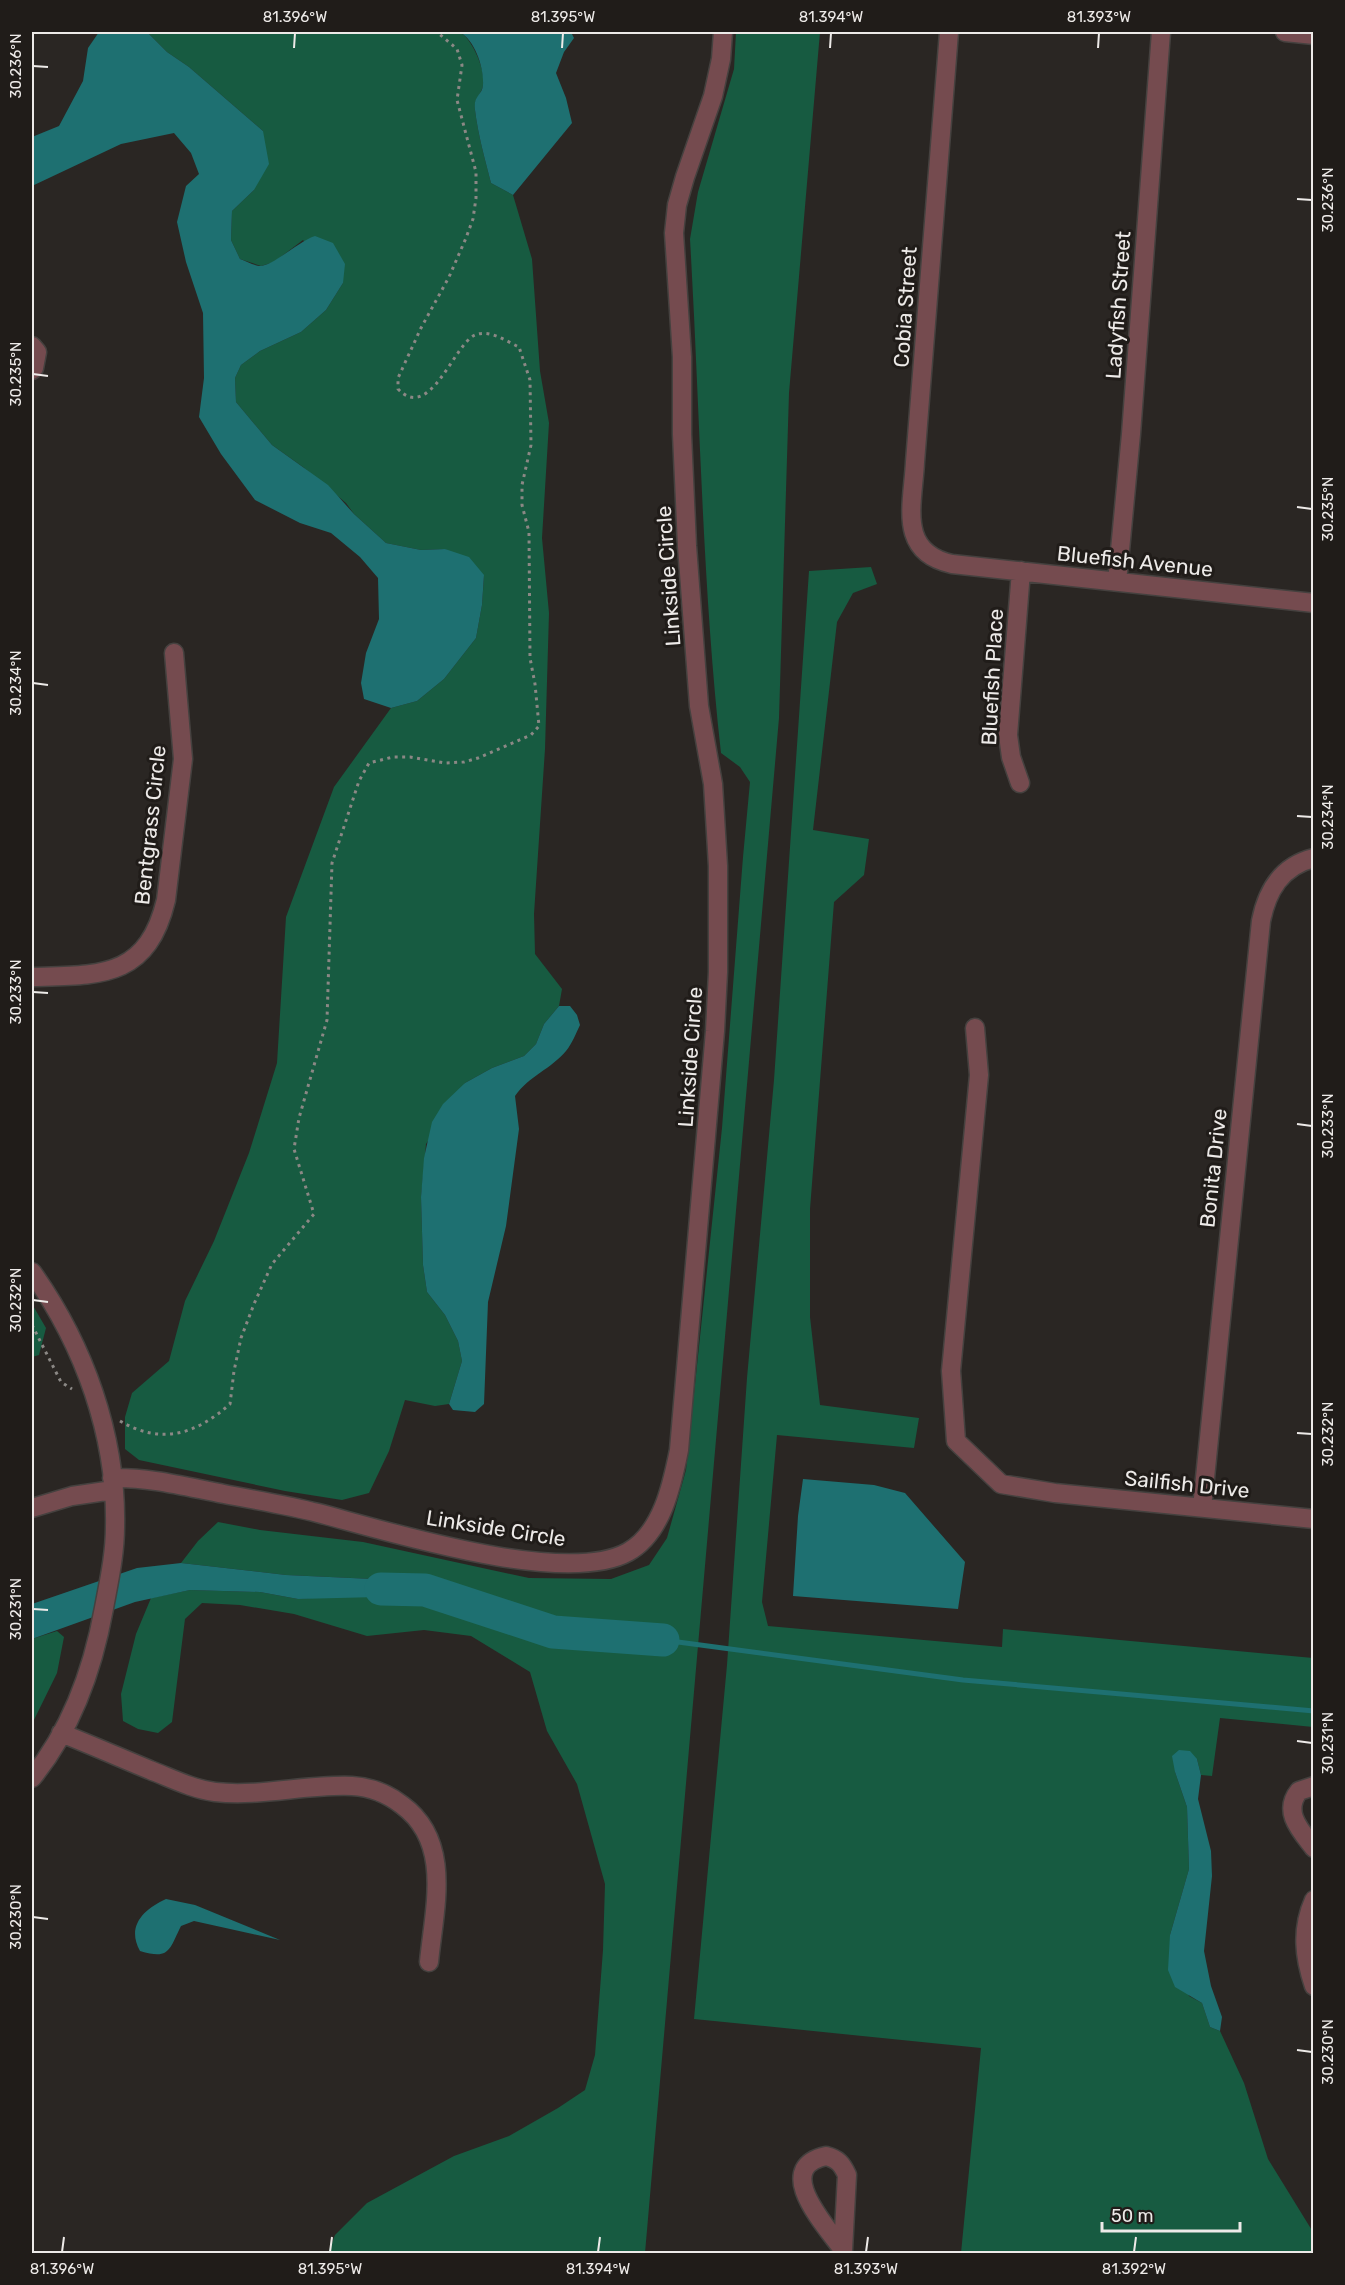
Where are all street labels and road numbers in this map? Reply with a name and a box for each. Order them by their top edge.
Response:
street label: Ladyfish Street [1100,230,1136,380]
street label: Cobia Street [888,246,922,368]
street label: Linkside Circle [651,505,685,647]
street label: Bluefish Avenue [1056,540,1214,582]
street label: Bluefish Place [976,608,1008,746]
street label: Bentgrass Circle [129,744,171,906]
street label: Linkside Circle [673,986,707,1128]
street label: Bonita Drive [1194,1107,1232,1229]
street label: Sailfish Drive [1123,1465,1251,1503]
street label: Linkside Circle [425,1505,567,1551]

